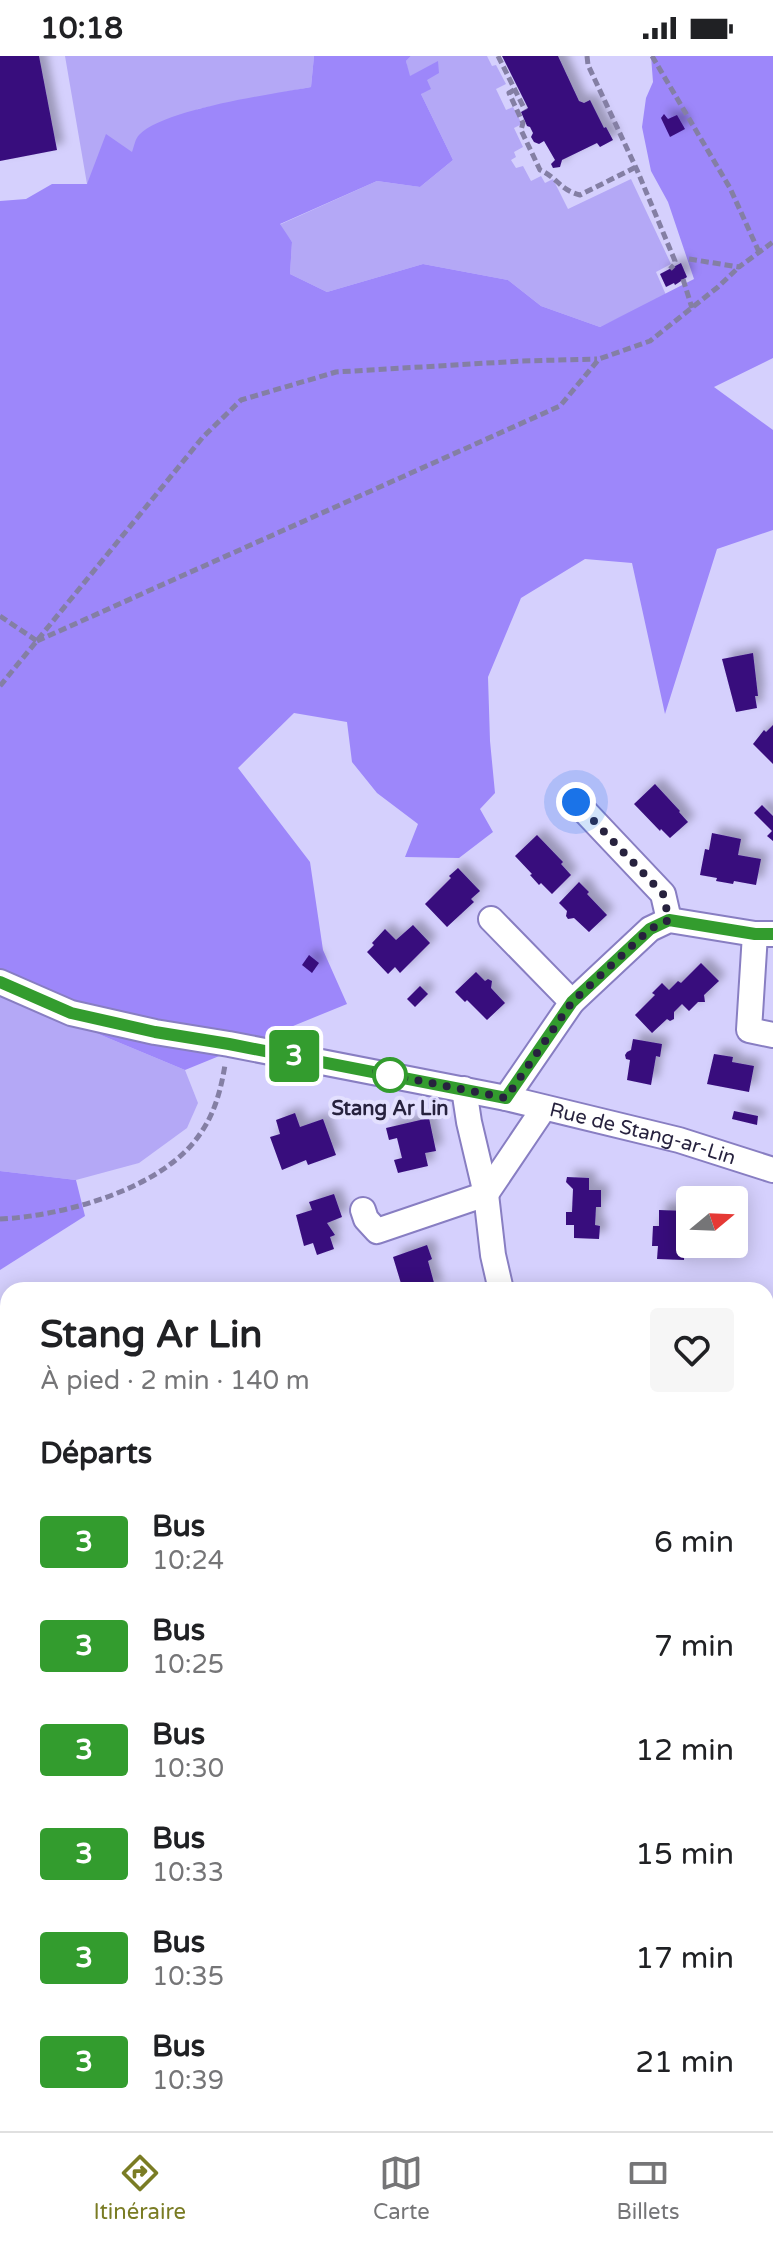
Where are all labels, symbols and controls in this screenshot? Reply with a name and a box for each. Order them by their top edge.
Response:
text: 10:18 [40,10,123,47]
your location [556,782,596,822]
line badge: 3 [268,1030,320,1082]
text: 3 [285,1039,303,1073]
marker: Stang Ar Lin [373,1058,407,1092]
place label: Stang Ar Lin [331,1097,449,1121]
street label: Rue de Stang-ar-Lin [547,1098,739,1170]
north arrow [676,1186,748,1258]
map controls [676,1186,748,1258]
button: heart [650,1308,734,1392]
text: Stang Ar Lin [40,1312,263,1358]
text: À pied · 2 min · 140 m [40,1365,310,1396]
text: Départs [40,1435,152,1472]
text: Bus [152,1508,205,1545]
text: 6 min [654,1524,734,1561]
text: 3 [75,1525,93,1559]
text: 10:24 [152,1545,224,1576]
text: Bus [152,1612,205,1649]
text: 7 min [654,1628,734,1665]
text: 3 [75,1629,93,1663]
text: 10:25 [152,1649,224,1680]
text: Bus [152,1716,205,1753]
text: 12 min [635,1732,734,1769]
text: 3 [75,1733,93,1767]
text: 10:30 [152,1753,224,1784]
text: Bus [152,1820,205,1857]
text: 15 min [635,1836,734,1873]
text: 3 [75,1837,93,1871]
text: 10:33 [152,1857,224,1888]
text: Bus [152,1924,205,1961]
text: 17 min [635,1940,734,1977]
text: 3 [75,1941,93,1975]
text: 10:35 [152,1961,224,1992]
text: Bus [152,2028,205,2065]
text: 21 min [635,2044,734,2081]
text: 3 [75,2045,93,2079]
text: 10:39 [152,2065,224,2096]
tab: Itinéraire [93,2151,186,2225]
tab: Carte [373,2151,430,2225]
tab: Billets [617,2151,680,2225]

